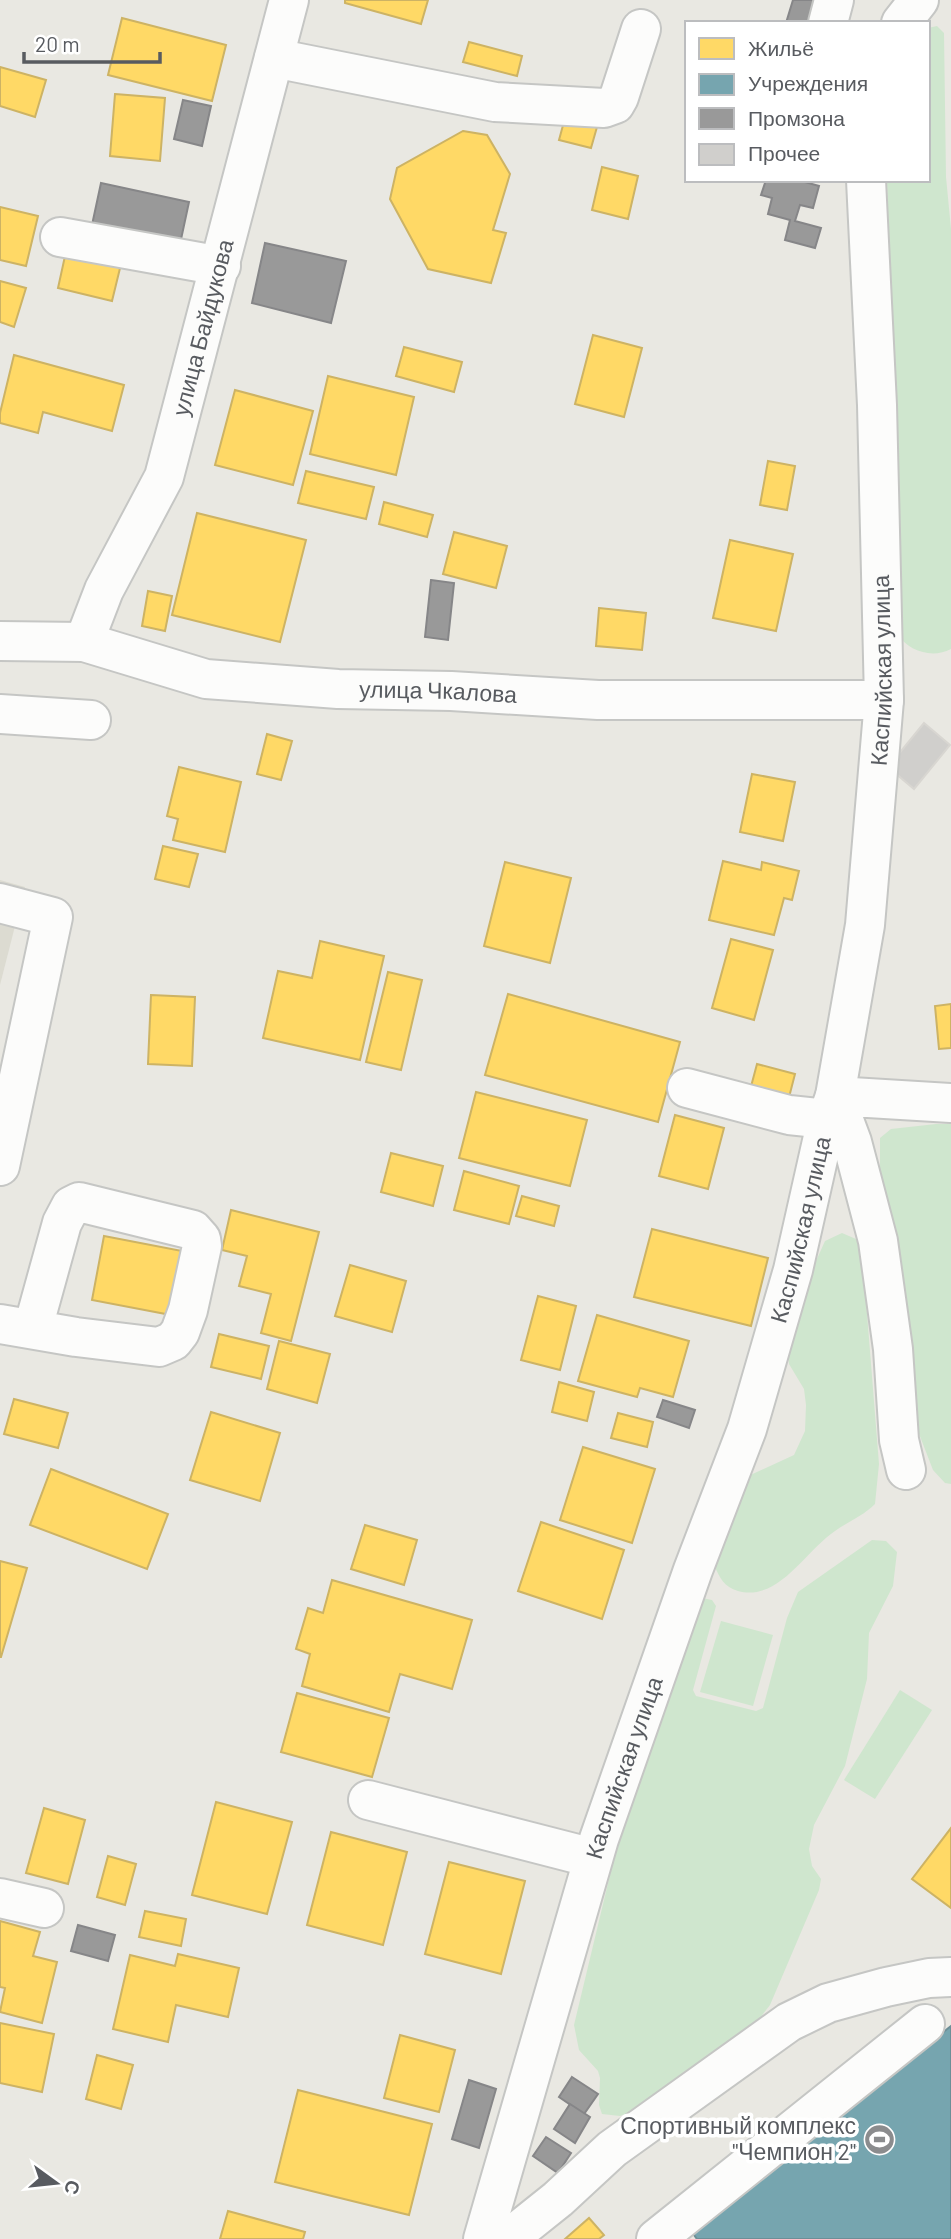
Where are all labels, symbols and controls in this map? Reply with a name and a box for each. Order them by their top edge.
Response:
scale bar [24,21,161,65]
legend [685,21,930,182]
text: 20 m [35,31,80,56]
text: Жильё [748,35,814,60]
text: Учреждения [748,70,868,95]
text: Промзона [748,105,845,130]
text: Прочее [748,140,820,165]
street label: улица Байдукова [166,236,239,419]
street label: Каспийская улица [863,574,897,767]
street label: улица Чкалова [359,674,518,708]
street label: Каспийская улица [763,1133,836,1326]
street label: Каспийская улица [579,1672,668,1862]
place label: Спортивный комплекс "Чемпион 2" [620,2111,856,2165]
sports icon: Спортивный комплекс "Чемпион 2" [862,2122,896,2156]
north arrow [21,2148,91,2218]
text: С [60,2178,86,2197]

